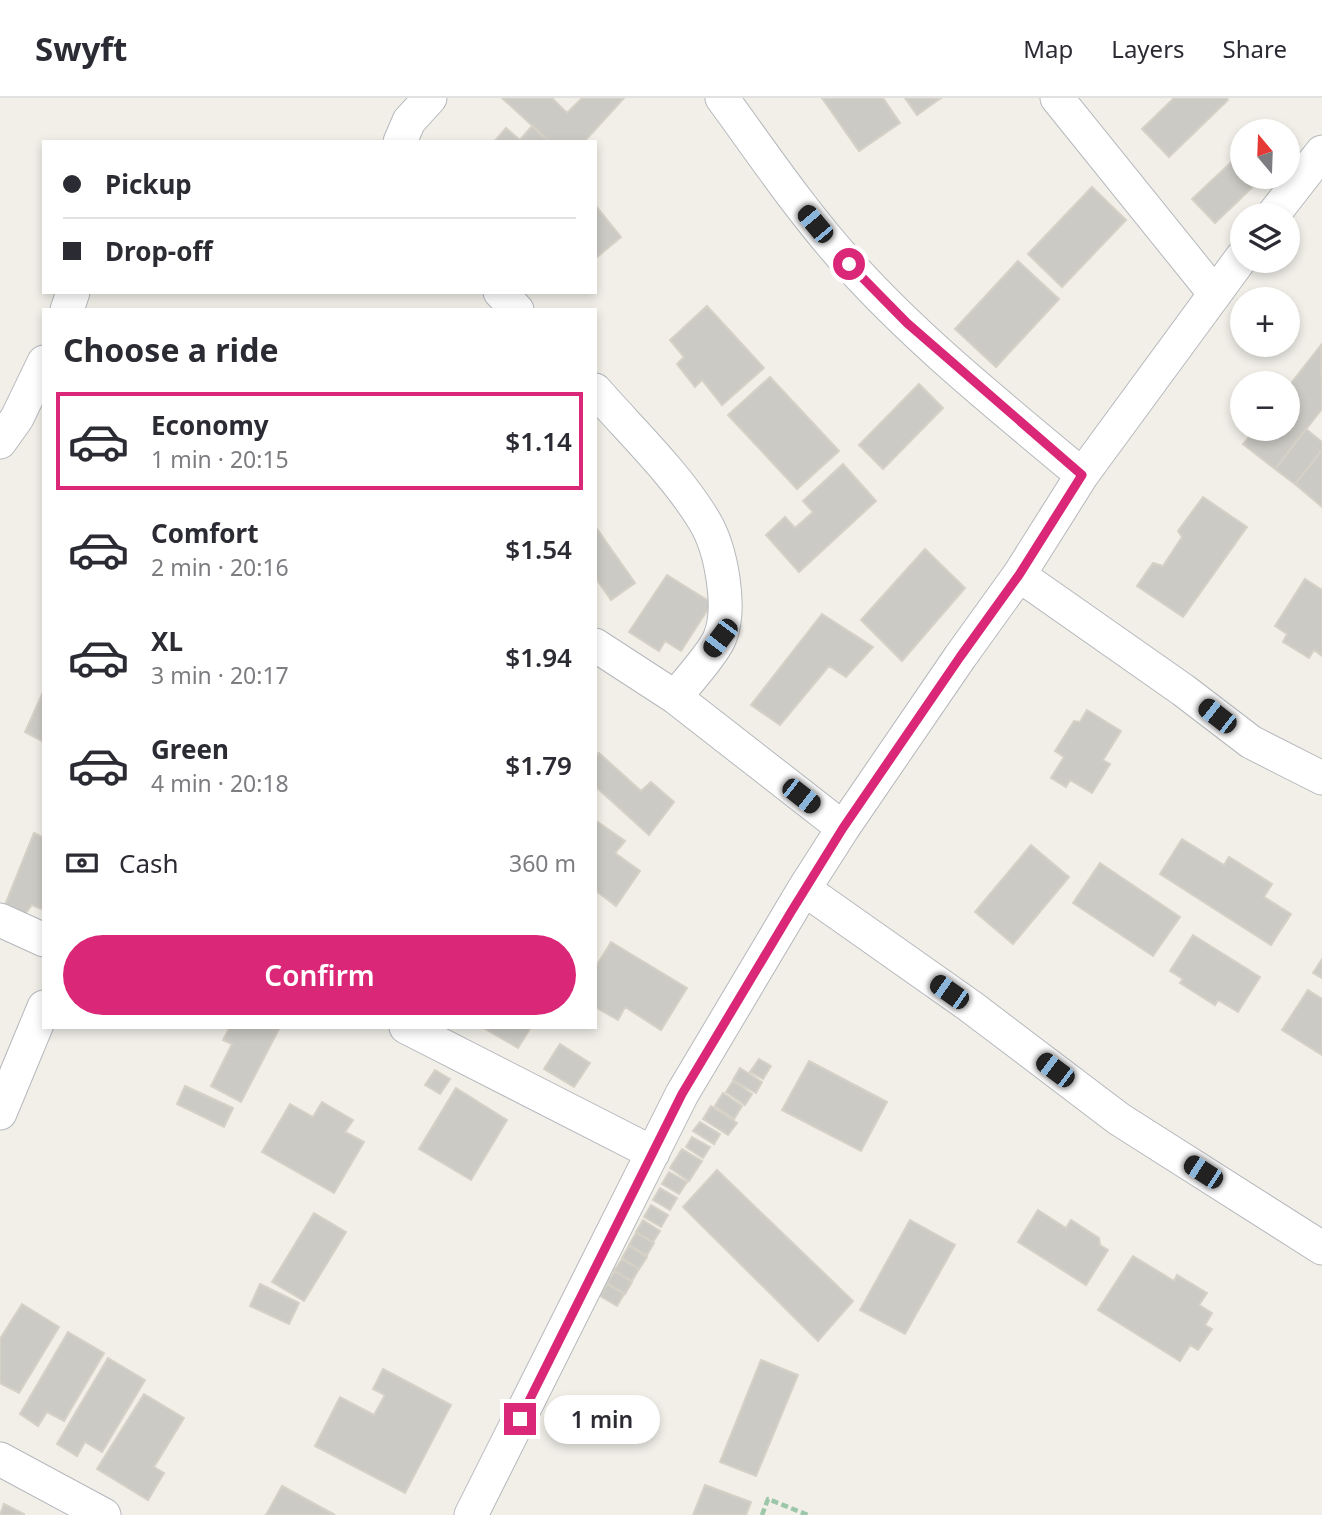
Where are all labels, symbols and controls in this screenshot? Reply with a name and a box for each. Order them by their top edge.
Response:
text: Swyft [35,26,127,71]
text: Map [1023,32,1073,65]
text: Layers [1111,32,1185,65]
text: Share [1223,32,1287,65]
north arrow [1230,119,1300,189]
map controls [1230,119,1300,441]
text: Pickup [105,166,192,202]
car [794,201,837,247]
button: layers [1230,203,1300,273]
text: Drop-off [105,233,212,269]
route start [833,248,865,280]
button: + [1230,287,1300,357]
text: Choose a ride [63,328,279,371]
button: − [1230,371,1300,441]
text: Economy [151,407,269,443]
icon: car [67,410,130,473]
text: $1.14 [505,423,572,459]
text: 1 min · 20:15 [151,443,289,475]
text: Comfort [151,515,259,551]
icon: car [67,518,130,581]
text: $1.54 [505,531,572,567]
text: 2 min · 20:16 [151,551,289,583]
car [699,615,742,661]
text: XL [151,623,183,659]
icon: car [67,626,130,689]
text: $1.94 [505,639,572,675]
text: 3 min · 20:17 [151,659,289,691]
car [1194,695,1241,737]
text: Green [151,731,229,767]
icon: car [67,734,130,797]
text: $1.79 [505,747,572,783]
text: 4 min · 20:18 [151,767,289,799]
car [778,775,825,817]
icon: cash [63,844,101,882]
text: Cash [119,845,179,881]
text: 360 m [509,847,576,879]
button: Confirm [63,935,576,1015]
car [926,971,973,1013]
car [1032,1049,1079,1091]
car [1180,1152,1227,1192]
callout: 1 min [544,1394,660,1444]
route end [504,1403,536,1435]
text: 1 min [571,1403,633,1435]

